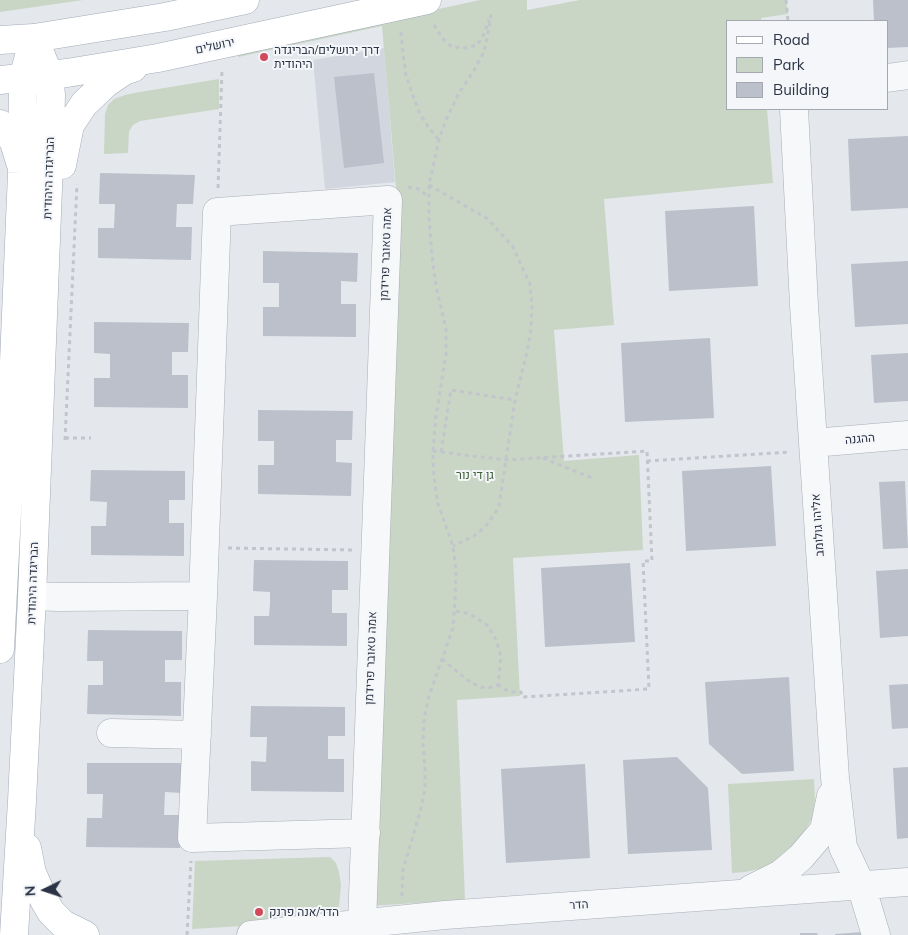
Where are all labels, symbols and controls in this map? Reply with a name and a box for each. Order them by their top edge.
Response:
legend [726,20,888,110]
text: Road [773,30,810,49]
street label: ירושלים [194,35,236,57]
place label: דרך ירושלים/הבריגדה היהודית [274,43,379,71]
marker: דרך ירושלים/הבריגדה היהודית [258,51,270,63]
text: Park [773,55,805,74]
text: Building [773,80,829,99]
street label: הבריגדה היהודית [40,136,58,220]
street label: אמה טאובר פרידמן [377,207,395,301]
street label: ההגנה [844,431,876,447]
park label: גן די נור [456,468,494,482]
street label: אליהו גולומב [809,493,827,557]
street label: הבריגדה היהודית [24,541,42,625]
street label: אמה טאובר פרידמן [362,611,380,705]
north arrow [20,865,70,915]
text: N [21,885,39,897]
street label: הדר [569,897,589,913]
place label: הדר/אנה פרנק [269,905,339,919]
marker: הדר/אנה פרנק [253,906,265,918]

